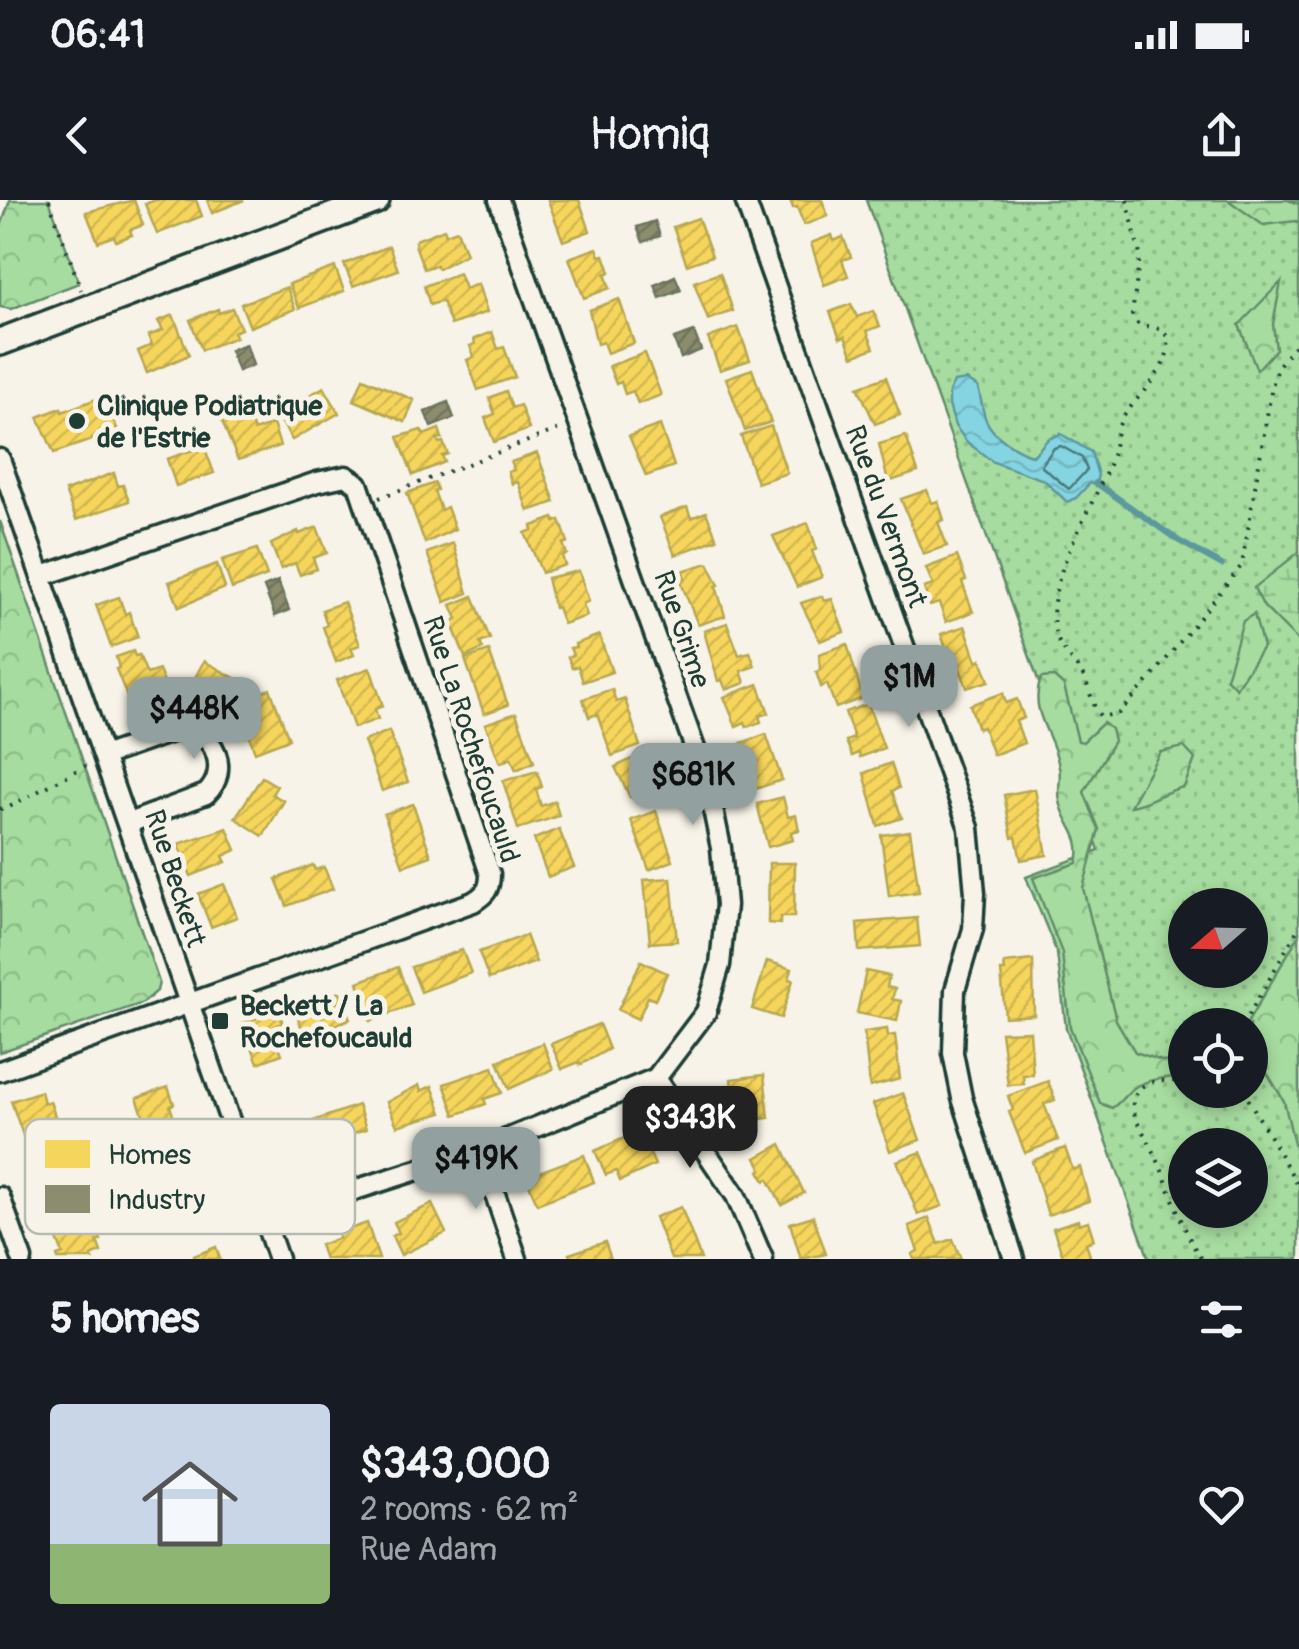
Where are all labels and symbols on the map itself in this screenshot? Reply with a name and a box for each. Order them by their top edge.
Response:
place label: Clinique Podiatrique de l'Estrie [97,389,323,456]
marker: Clinique Podiatrique de l'Estrie [66,410,88,432]
street label: Rue du Vermont [836,421,935,613]
street label: Rue Grime [645,566,718,693]
street label: Rue La Rochefoucauld [414,612,527,867]
pin: $1M [861,645,957,730]
pin: $448K [124,677,264,762]
pin: $681K [623,743,763,828]
street label: Rue Beckett [136,805,213,952]
north arrow [1168,888,1268,988]
place label: Beckett / La Rochefoucauld [240,989,412,1056]
marker: Beckett / La Rochefoucauld [209,1010,231,1032]
pin: $343K [620,1086,760,1171]
legend [25,1119,355,1234]
pin: $419K [406,1127,546,1212]
text: Homes [108,1138,192,1173]
text: Industry [108,1183,205,1218]

